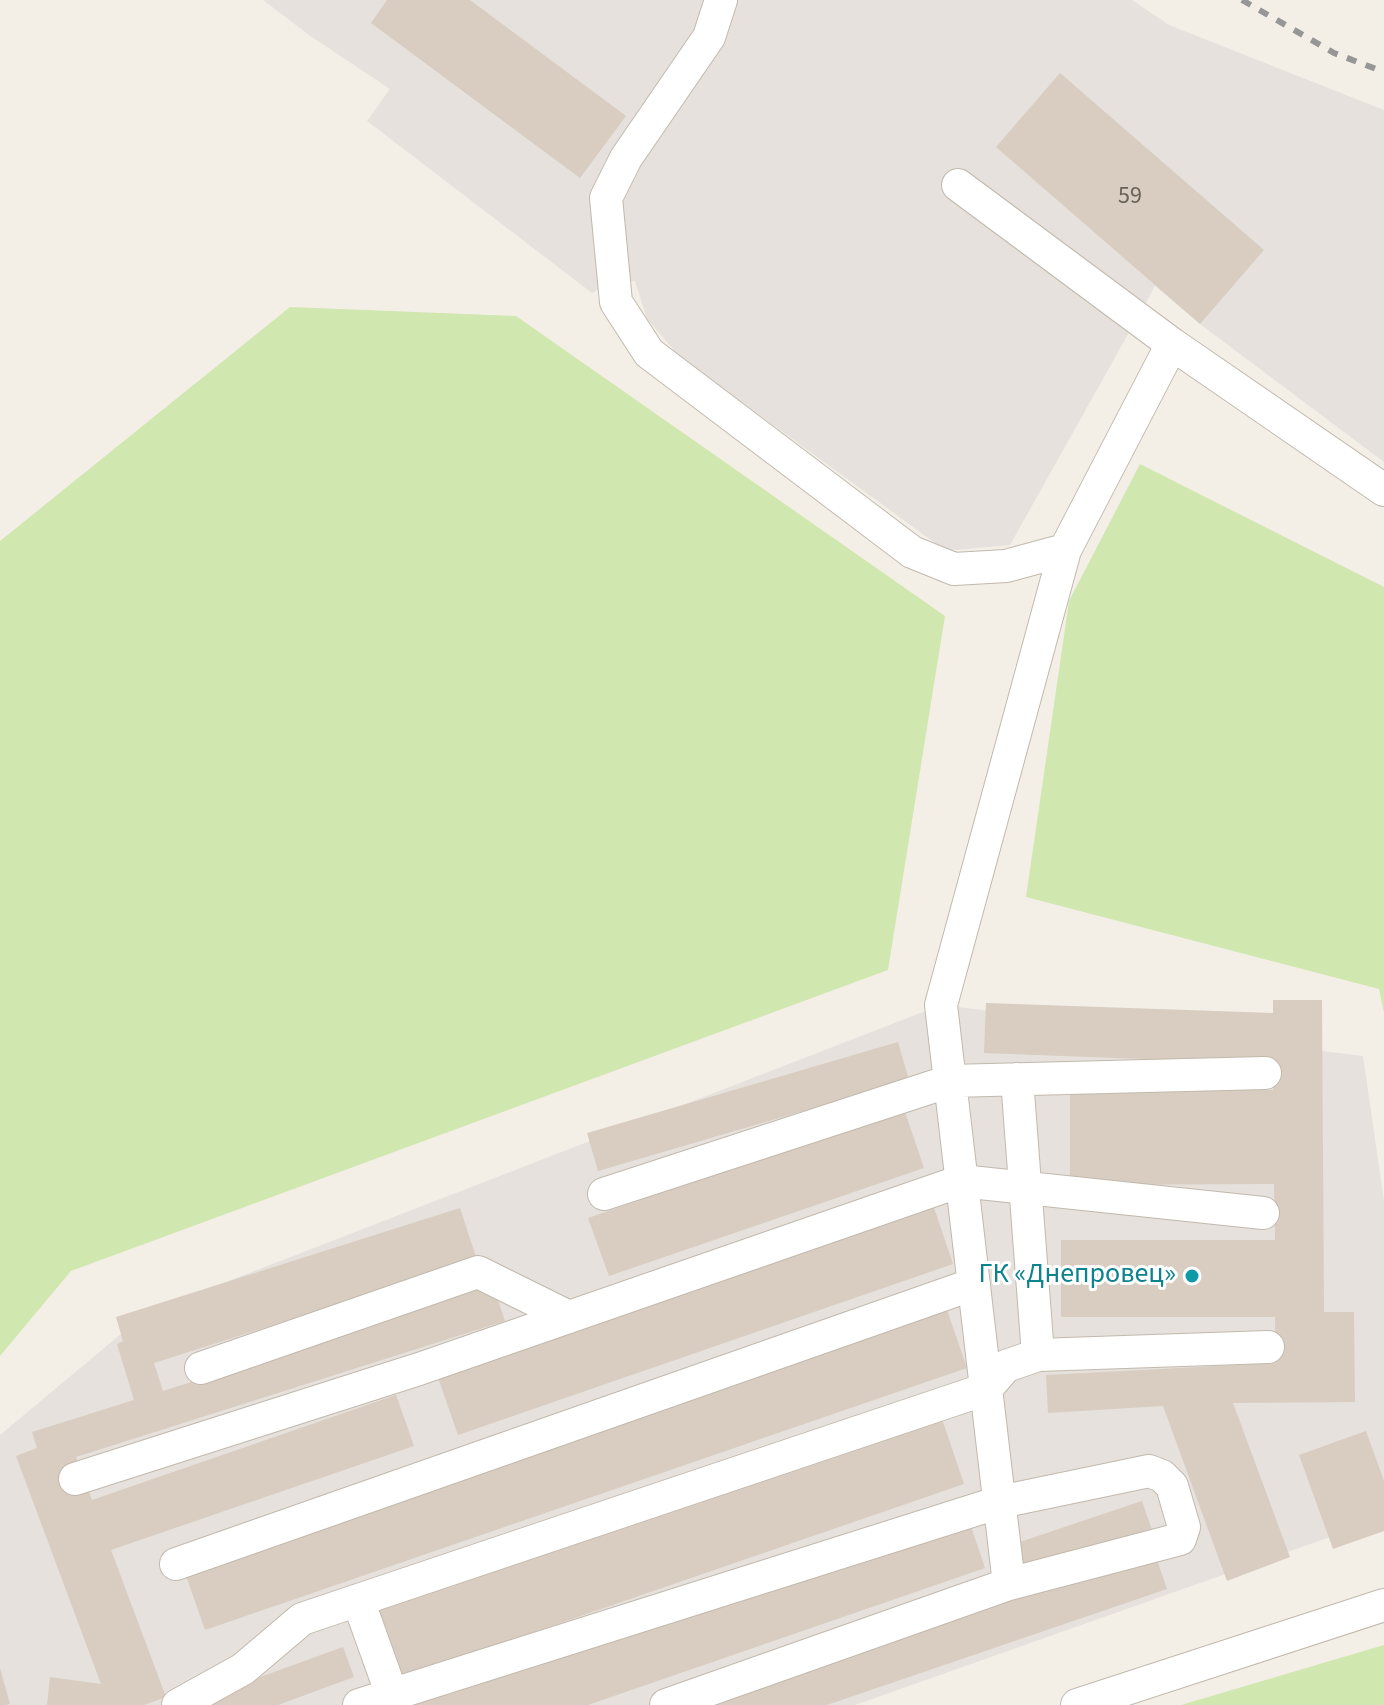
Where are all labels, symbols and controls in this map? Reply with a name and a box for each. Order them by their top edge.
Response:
house number: 59 [1118,184,1142,212]
place label: ГК «Днепровец» [979,1259,1176,1293]
marker: ГК «Днепровец» [1183,1267,1201,1285]

